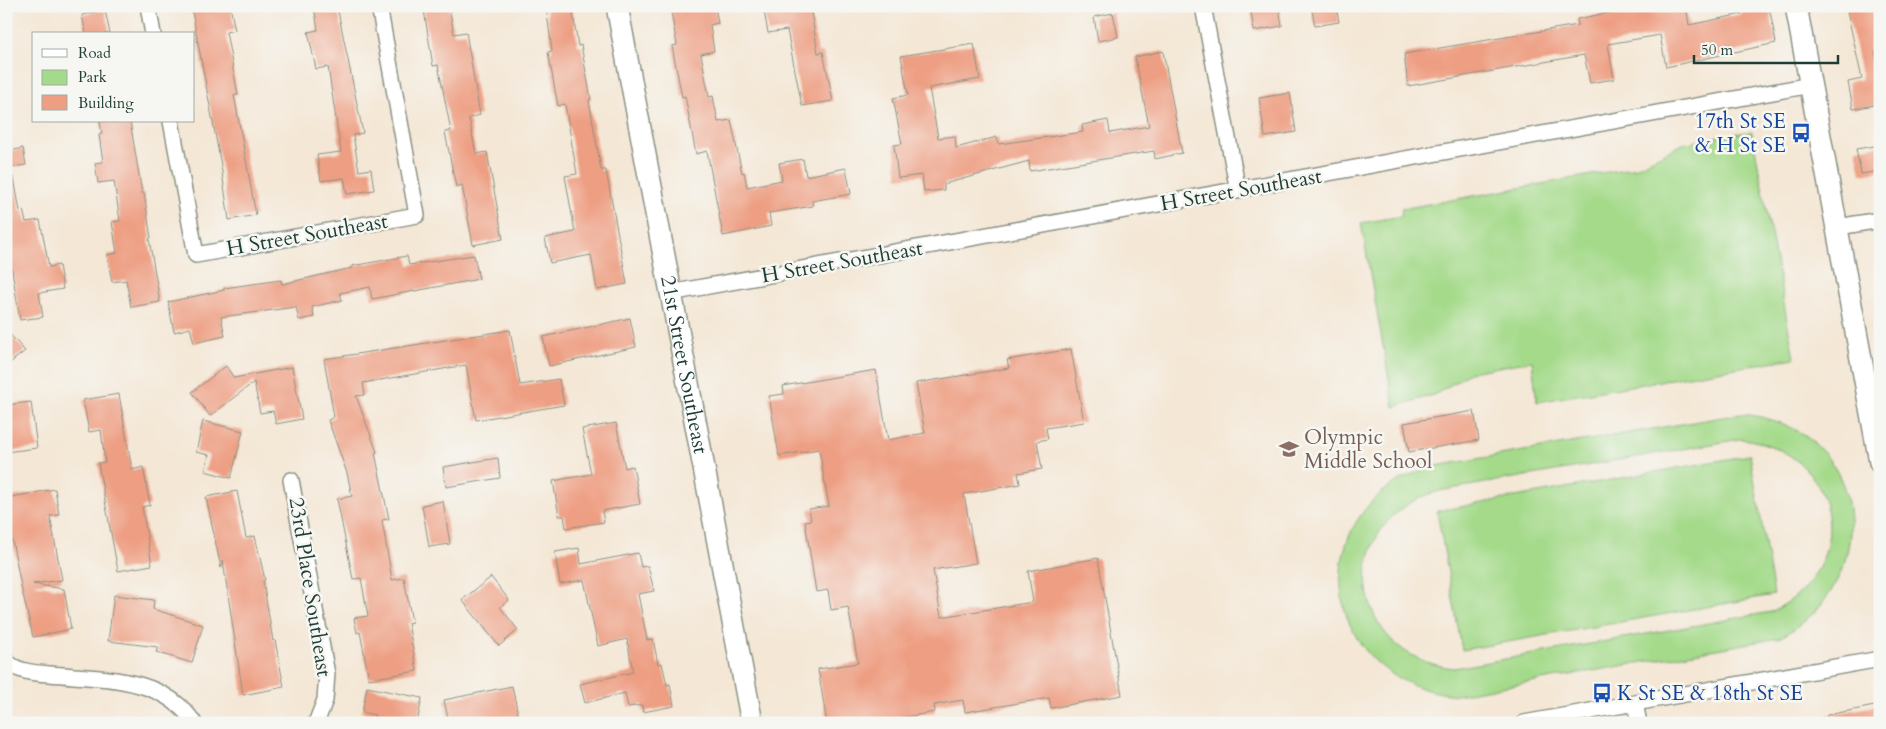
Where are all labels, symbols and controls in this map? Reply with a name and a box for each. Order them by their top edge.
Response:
legend [32,32,195,122]
scale bar [1694,32,1837,64]
text: 50 m [1701,40,1733,60]
text: Road [78,43,111,63]
text: Park [78,67,107,87]
text: Building [78,93,134,113]
place label: 17th St SE & H St SE [1694,107,1786,160]
bus stop icon: 17th St SE & H St SE [1790,122,1812,144]
street label: H Street Southeast [1158,161,1324,218]
street label: H Street Southeast [224,206,390,263]
street label: H Street Southeast [759,233,925,290]
street label: 21st Street Southeast [654,273,716,457]
place label: Olympic Middle School [1304,423,1432,476]
school or university icon: Olympic Middle School [1278,438,1300,460]
street label: 23rd Place Southeast [281,495,339,679]
place label: K St SE & 18th St SE [1617,679,1803,708]
bus stop icon: K St SE & 18th St SE [1591,682,1613,704]

